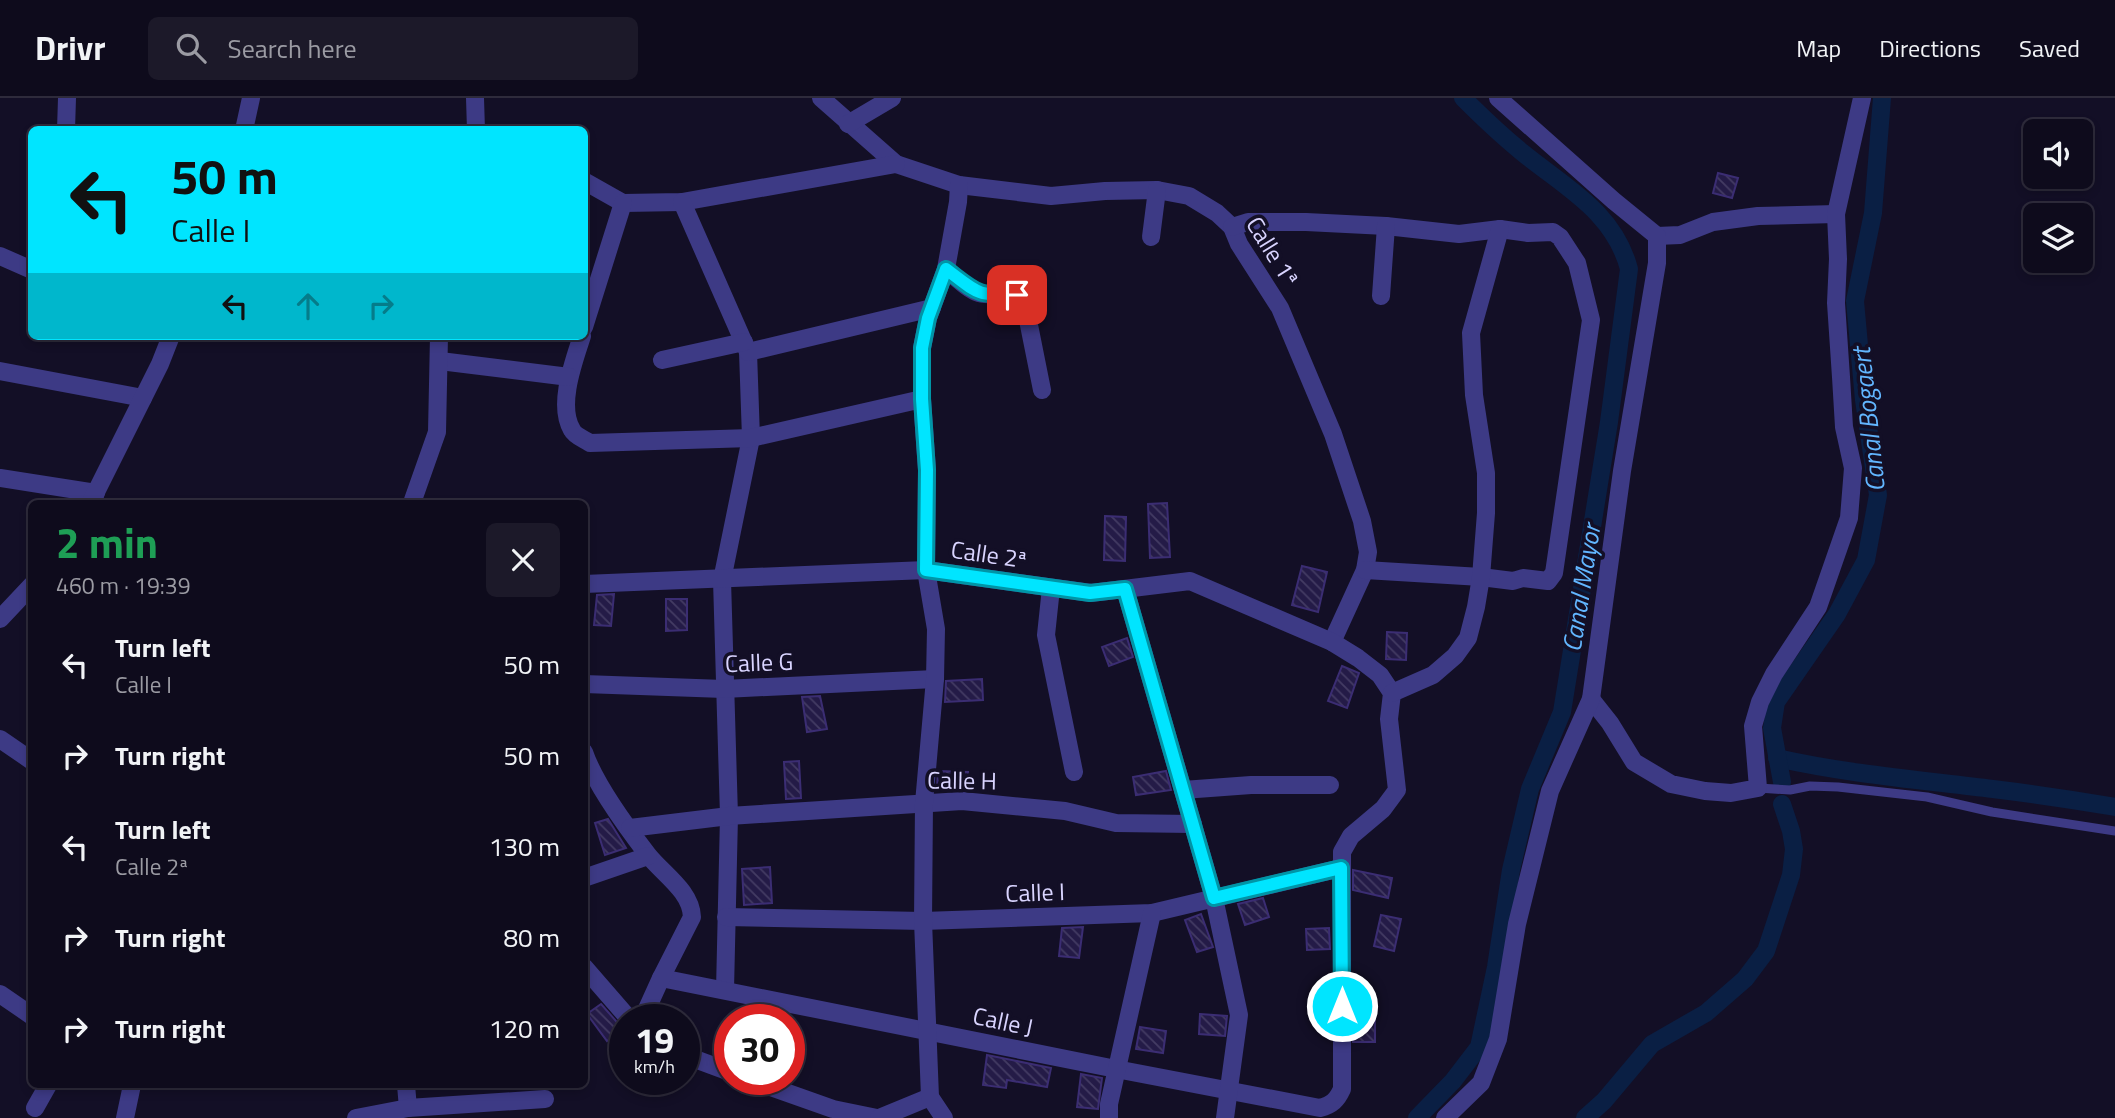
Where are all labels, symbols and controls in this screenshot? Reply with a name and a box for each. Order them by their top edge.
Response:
search box [148,17,638,80]
text: Drivr [35,23,106,73]
icon: search [172,29,210,67]
text: Search here [228,29,357,68]
text: Map [1796,30,1841,66]
text: Directions [1879,30,1981,66]
text: Saved [2019,30,2080,66]
map controls [2023,119,2093,273]
button: sound [2023,119,2093,189]
text: 50 m [171,138,278,213]
icon: left [56,154,147,245]
button: layers [2023,203,2093,273]
text: Calle I [171,206,250,254]
street label: Calle 1ª [1238,209,1308,293]
pin [987,265,1047,325]
icon: arrive [998,276,1036,314]
icon: left [216,287,254,325]
icon: ahead [289,287,327,325]
icon: right [362,287,400,325]
water label: Canal Bogaert [1841,343,1895,494]
text: 2 min [56,510,158,574]
water label: Canal Mayor [1552,519,1611,655]
button: close [486,523,560,597]
street label: Calle 2ª [949,531,1029,577]
text: 460 m · 19:39 [56,568,191,603]
text: Turn left [115,628,210,667]
street label: Calle G [724,643,794,681]
text: 50 m [503,645,560,684]
icon: left [56,646,94,684]
text: Calle I [115,667,172,702]
text: Turn right [115,736,226,775]
text: 50 m [503,736,560,775]
icon: right [56,737,94,775]
street label: Calle H [927,761,997,799]
text: Turn left [115,810,210,849]
text: 130 m [489,827,560,866]
icon: left [56,828,94,866]
text: Calle 2ª [115,849,188,884]
street label: Calle I [1005,873,1065,911]
text: Turn right [115,918,226,957]
text: 80 m [503,918,560,957]
icon: right [56,919,94,957]
position arrow [1305,969,1379,1043]
street label: Calle J [970,997,1036,1045]
speed limit sign: 30 [714,1004,805,1095]
text: Turn right [115,1009,226,1048]
text: 120 m [489,1009,560,1048]
icon: right [56,1010,94,1048]
text: 19 [635,1013,674,1067]
text: km/h [634,1053,675,1080]

